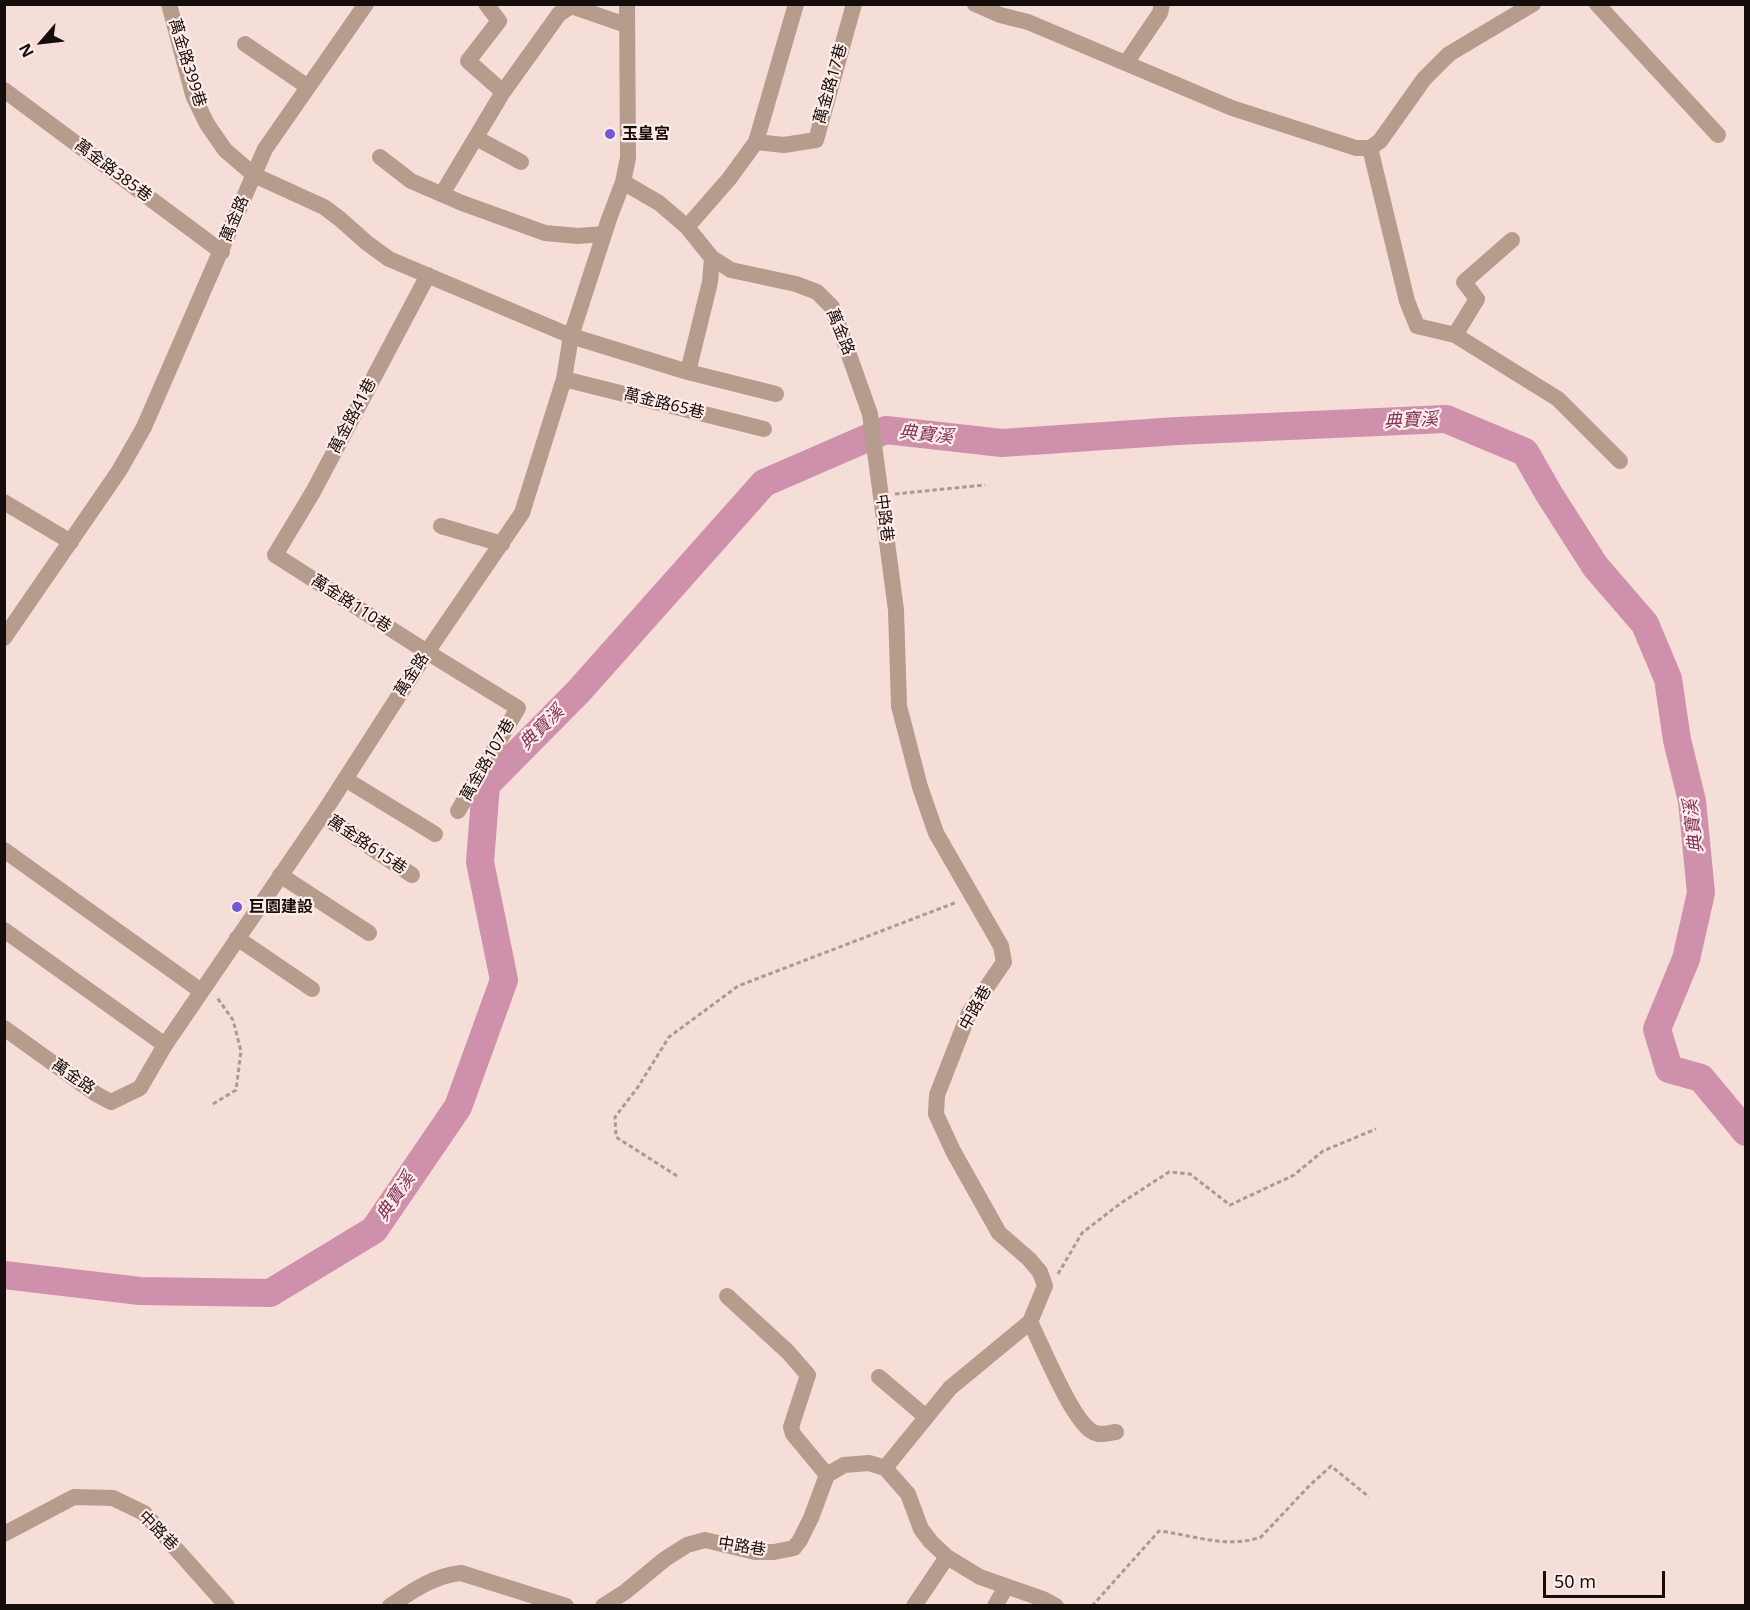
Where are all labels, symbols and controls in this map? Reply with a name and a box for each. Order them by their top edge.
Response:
north arrow [12,12,72,72]
street label: 萬金路399巷 [164,16,210,110]
text: N [13,40,39,61]
street label: 萬金路17巷 [810,42,852,126]
place label: 玉皇宮 [622,124,670,144]
marker: 玉皇宮 [603,127,617,141]
street label: 萬金路385巷 [71,136,155,206]
street label: 萬金路 [217,193,253,245]
street label: 萬金路 [822,306,858,358]
street label: 萬金路41巷 [325,375,381,457]
street label: 萬金路65巷 [622,385,706,423]
water label: 典寶溪 [1383,409,1439,433]
water label: 典寶溪 [898,421,954,449]
street label: 中路巷 [872,493,896,543]
street label: 萬金路110巷 [307,571,395,637]
street label: 萬金路 [391,650,433,700]
water label: 典寶溪 [515,701,569,755]
street label: 萬金路107巷 [457,716,519,804]
water label: 典寶溪 [1680,798,1708,854]
street label: 萬金路615巷 [324,811,410,879]
place label: 巨園建設 [249,897,313,917]
marker: 巨園建設 [230,900,244,914]
street label: 中路巷 [956,982,996,1034]
street label: 萬金路 [48,1055,98,1099]
water label: 典寶溪 [372,1169,420,1225]
street label: 中路巷 [134,1507,182,1555]
street label: 中路巷 [717,1534,767,1560]
scale bar [1546,1559,1668,1597]
text: 50 m [1554,1569,1596,1593]

